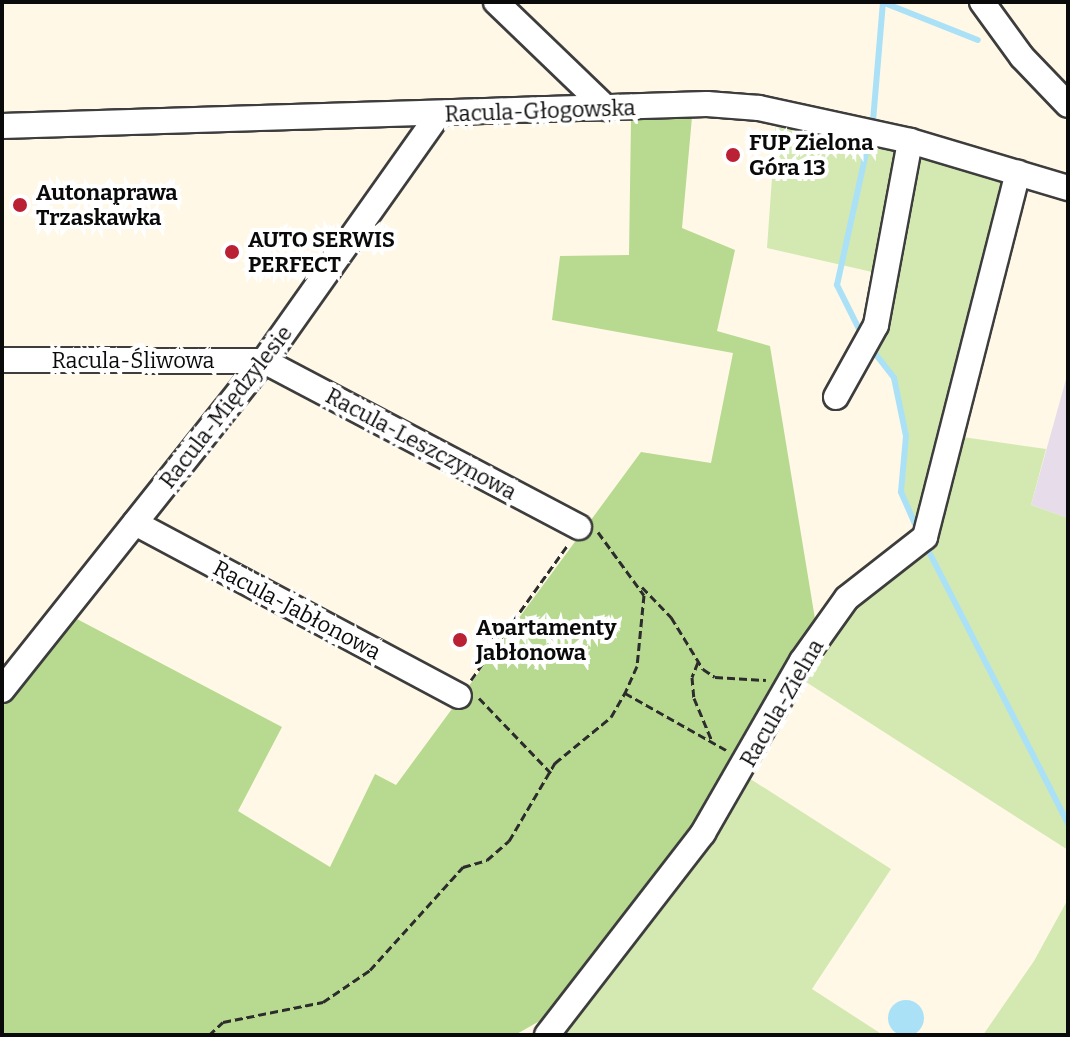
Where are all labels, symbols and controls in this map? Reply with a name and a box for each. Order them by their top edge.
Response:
street label: Racula-Głogowska [444,94,636,128]
place label: FUP Zielona Góra 13 [749,129,874,180]
marker: FUP Zielona Góra 13 [724,146,742,164]
place label: Autonaprawa Trzaskawka [36,179,178,230]
marker: Autonaprawa Trzaskawka [11,196,29,214]
place label: AUTO SERWIS PERFECT [248,226,395,278]
marker: AUTO SERWIS PERFECT [223,243,241,261]
street label: Racula-Międzylesie [154,320,298,494]
street label: Racula-Śliwowa [51,348,215,374]
street label: Racula-Leszczynowa [321,383,521,505]
street label: Racula-Jabłonowa [209,555,385,665]
place label: Apartamenty Jabłonowa [476,614,616,666]
marker: Apartamenty Jabłonowa [451,631,469,649]
street label: Racula-Zielna [735,634,829,772]

